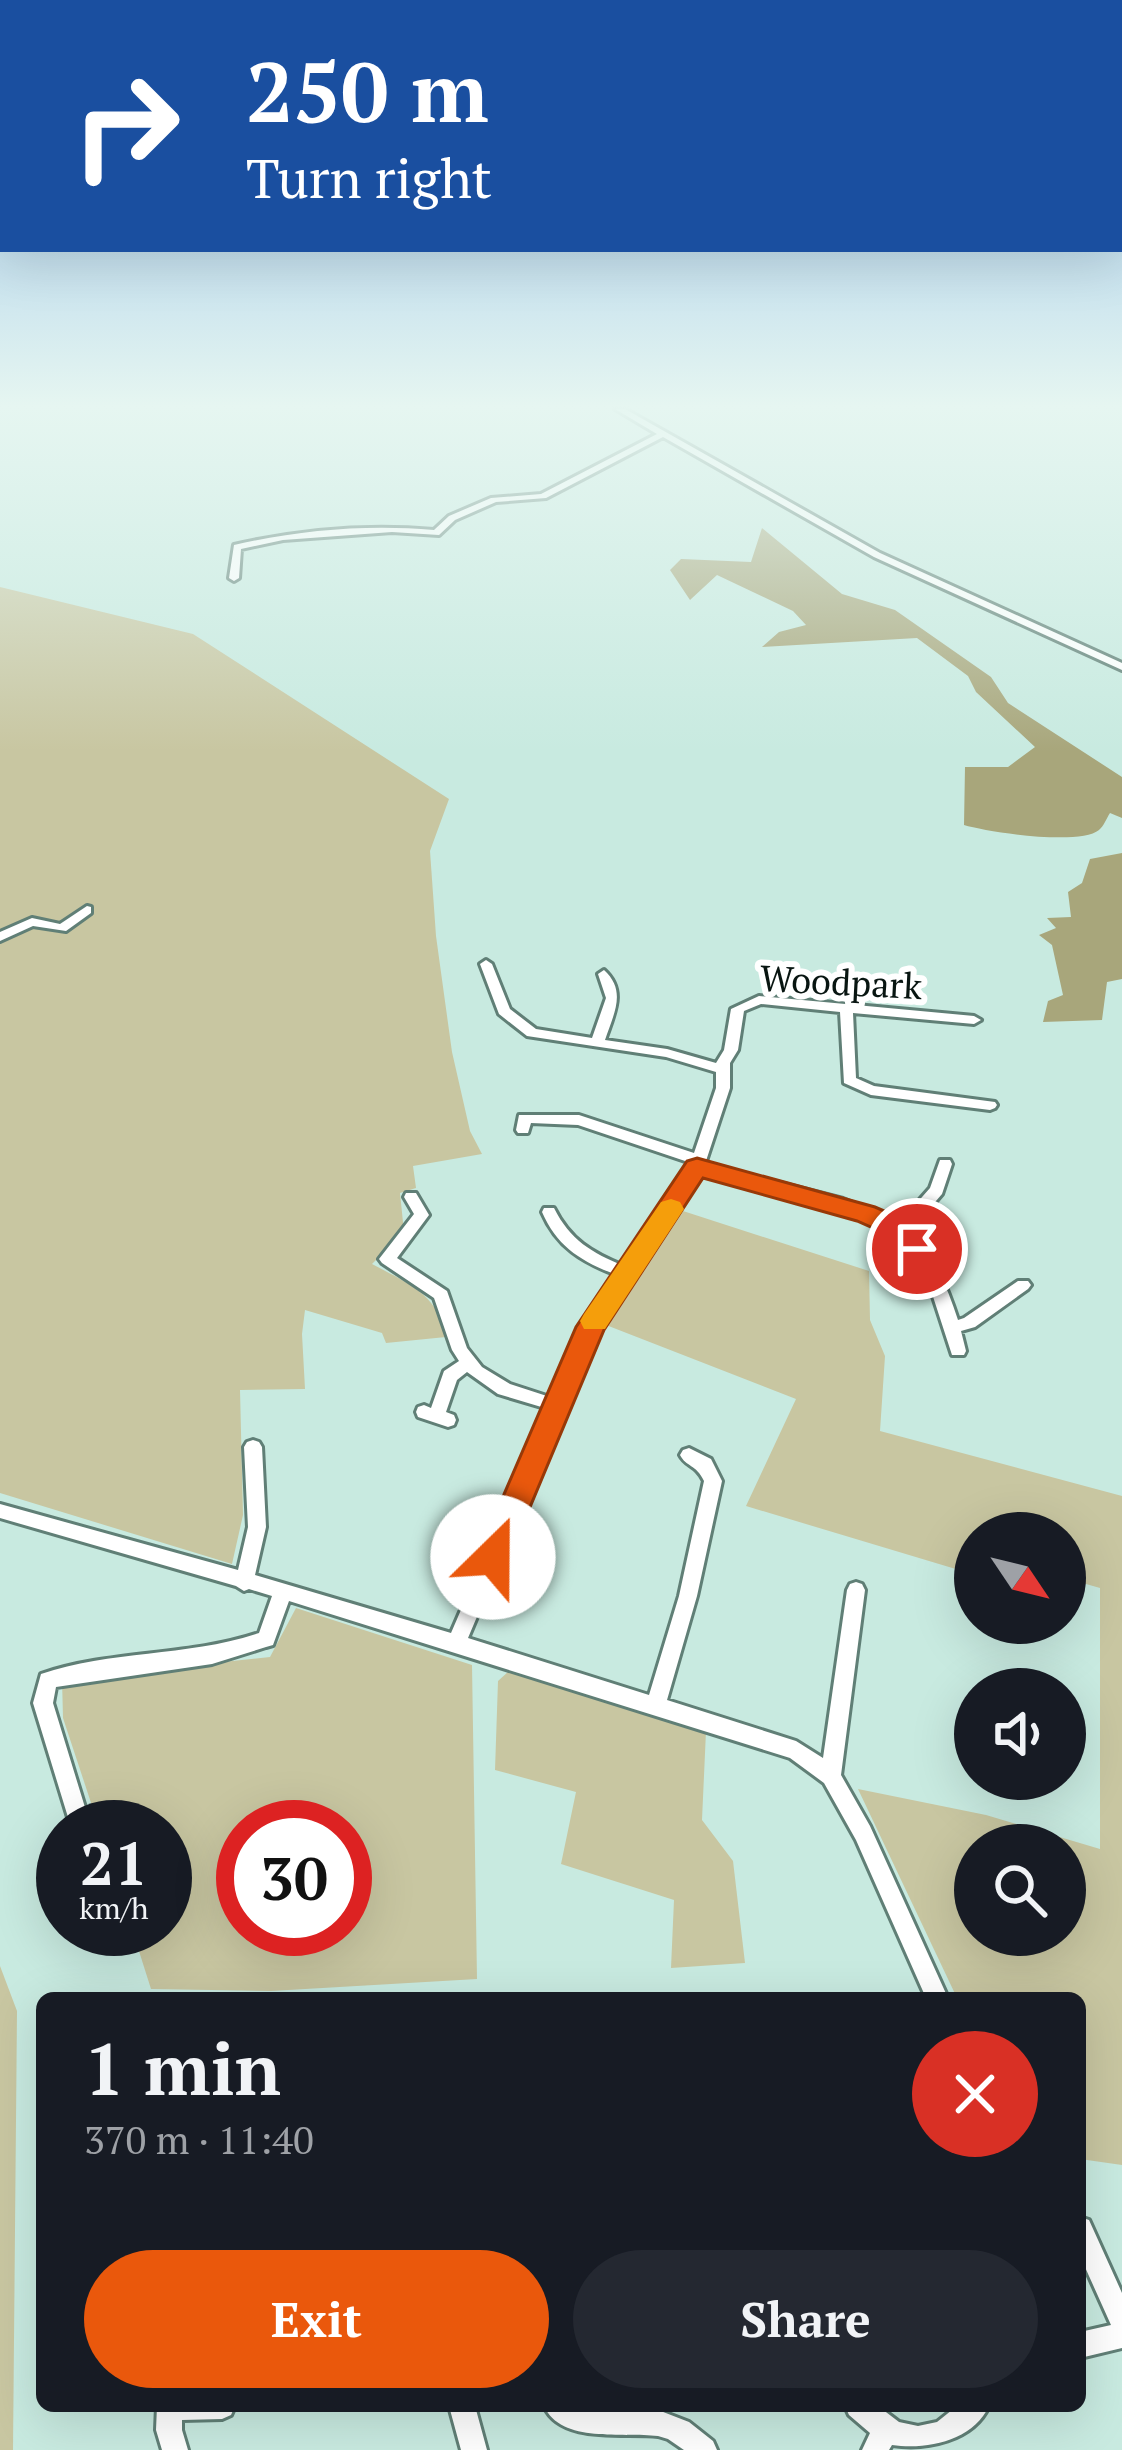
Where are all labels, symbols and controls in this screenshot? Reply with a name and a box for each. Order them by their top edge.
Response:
text: 250 m [246,35,489,146]
icon: right [48,48,204,204]
text: Turn right [246,142,492,213]
street label: Woodpark [759,954,924,1009]
pin [866,1198,968,1300]
icon: arrive [884,1216,950,1282]
position arrow [430,1494,556,1620]
north arrow [954,1512,1086,1644]
map controls [954,1512,1086,1956]
button: sound [954,1668,1086,1800]
speed limit sign: 30 [216,1800,372,1956]
text: 21 [80,1823,148,1902]
button: search [954,1824,1086,1956]
text: km/h [79,1888,149,1928]
text: 1 min [84,2020,281,2116]
button: close [912,2031,1038,2157]
text: 370 m · 11:40 [84,2113,314,2165]
button: Exit [84,2250,549,2388]
button: Share [573,2250,1038,2388]

